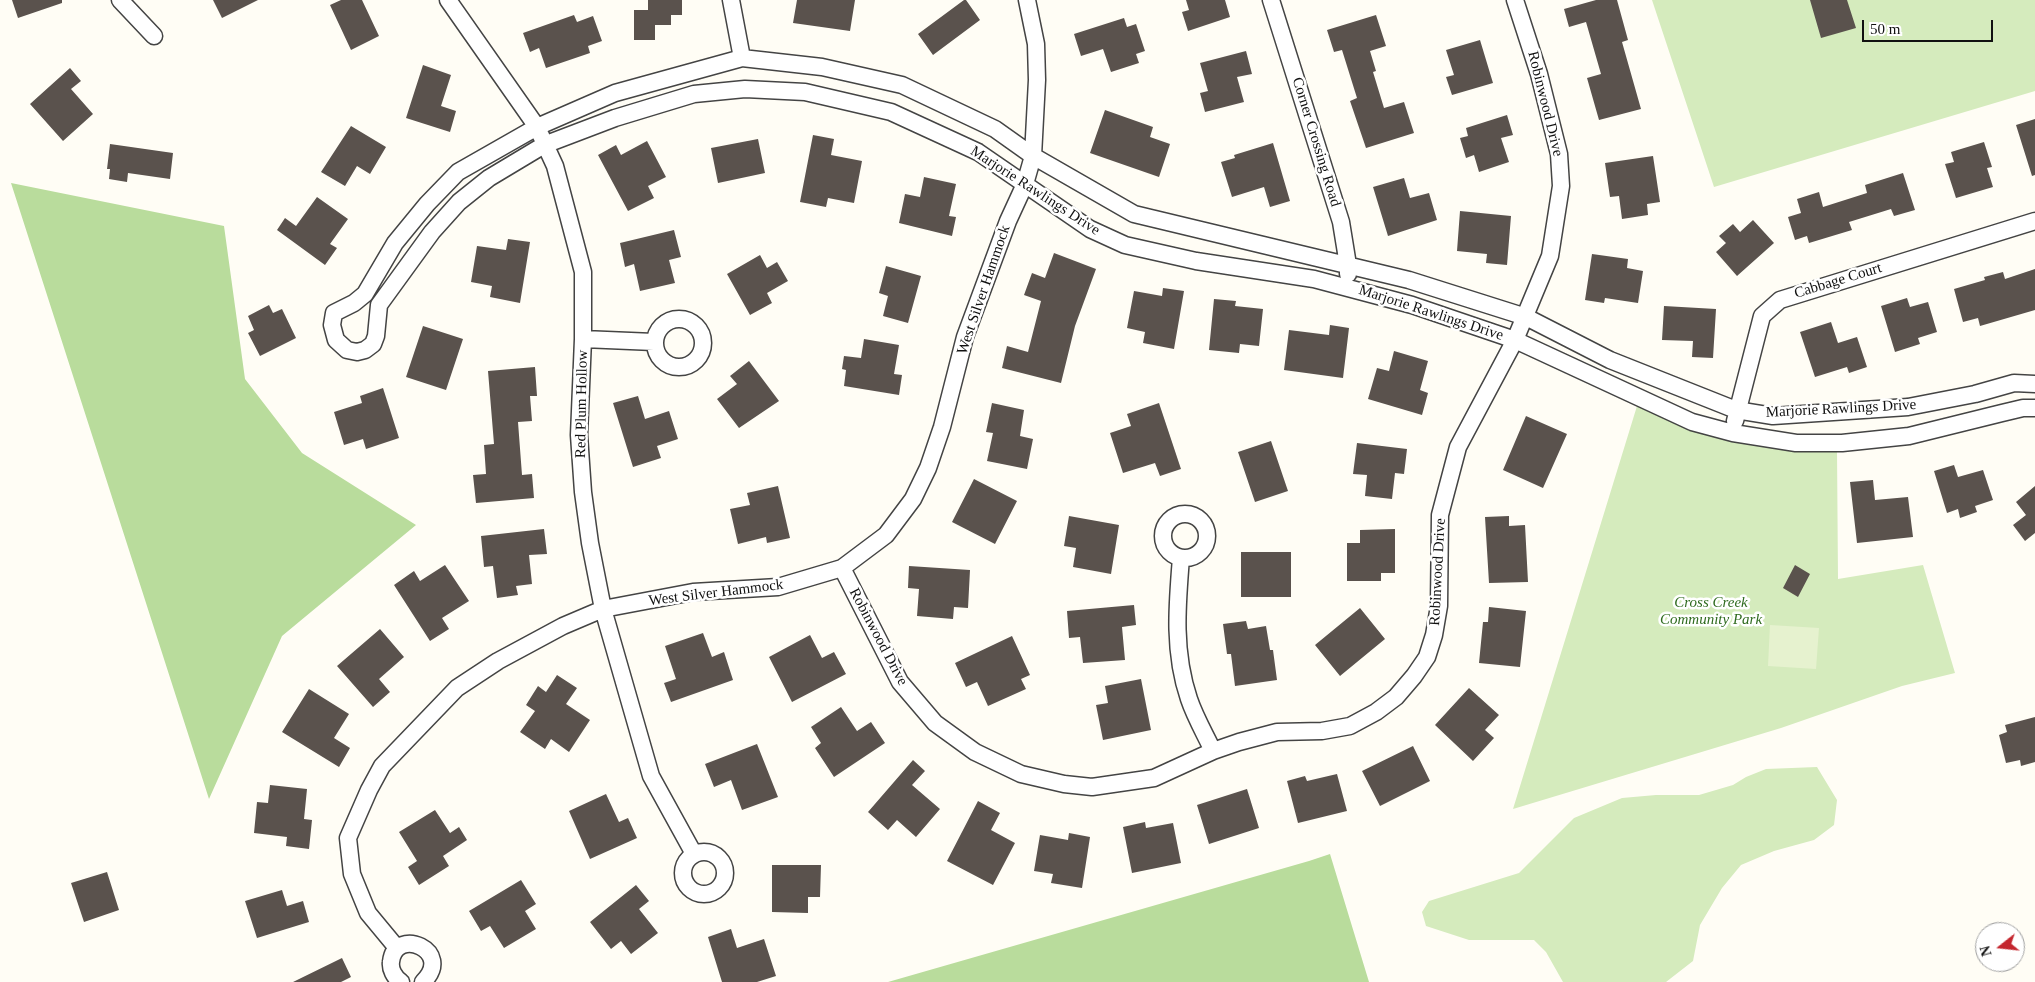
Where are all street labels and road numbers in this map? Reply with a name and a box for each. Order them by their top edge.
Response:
street label: Robinwood Drive [1523,49,1567,159]
street label: Corner Crossing Road [1288,75,1344,209]
street label: Marjorie Rawlings Drive [967,142,1103,240]
street label: West Silver Hammock [953,223,1015,357]
street label: Cabbage Court [1792,259,1884,303]
street label: Marjorie Rawlings Drive [1357,281,1505,345]
street label: Red Plum Hollow [572,350,592,458]
street label: Marjorie Rawlings Drive [1765,396,1917,422]
street label: Robinwood Drive [1426,518,1450,626]
street label: West Silver Hammock [648,576,784,610]
street label: Robinwood Drive [845,585,911,689]

